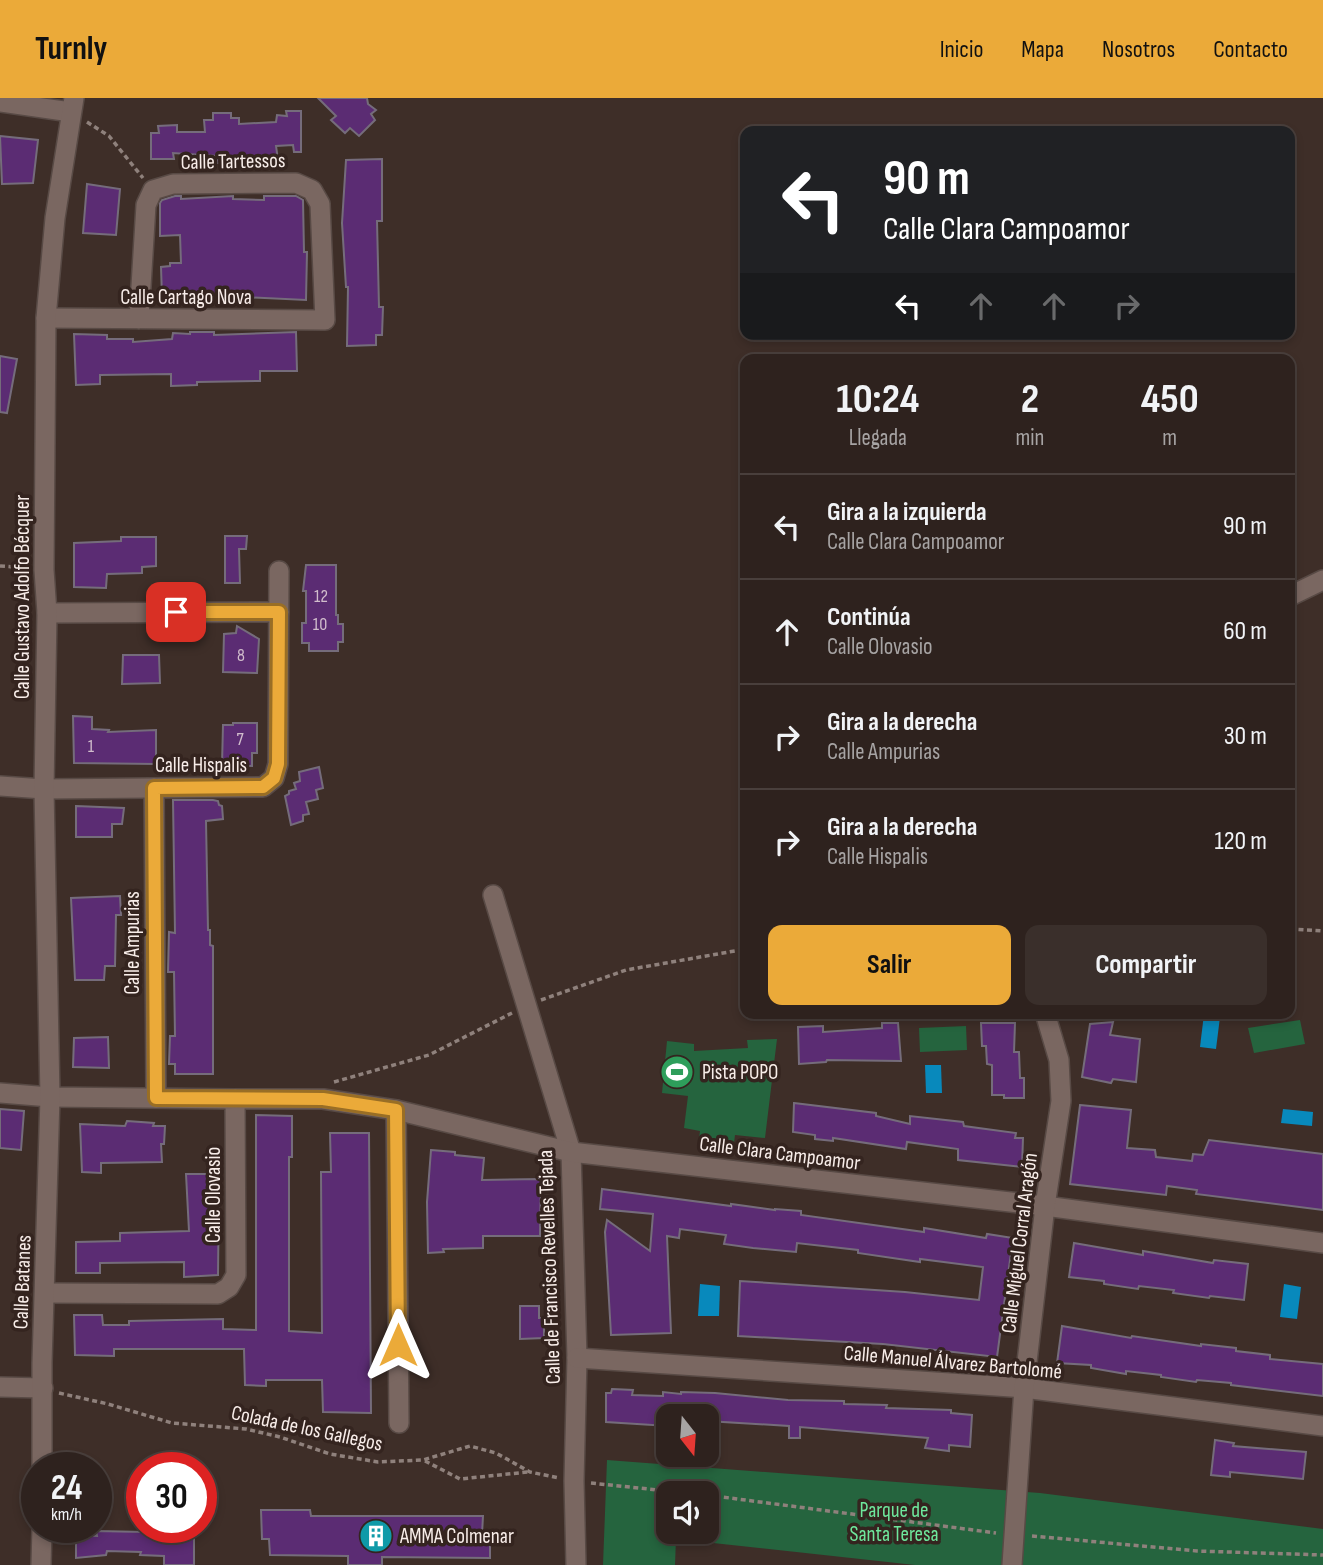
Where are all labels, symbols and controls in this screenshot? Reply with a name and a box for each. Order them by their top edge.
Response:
text: Turnly [35,29,107,69]
text: Inicio [940,35,983,64]
text: Mapa [1021,35,1064,64]
text: Nosotros [1102,35,1175,64]
text: Contacto [1213,35,1288,64]
street label: Calle Tartessos [180,148,286,175]
text: 90 m [883,150,970,209]
icon: left [768,154,859,245]
text: Calle Clara Campoamor [883,210,1130,249]
street label: Calle Cartago Nova [120,285,252,310]
icon: left [889,287,927,325]
icon: ahead [962,287,1000,325]
icon: ahead [1035,287,1073,325]
icon: right [1108,287,1146,325]
text: 10:24 [836,374,919,425]
text: 2 [1021,374,1039,425]
text: 450 [1141,374,1199,425]
text: Llegada [849,424,907,452]
text: min [1016,424,1044,452]
text: m [1162,424,1177,452]
street label: Calle Gustavo Adolfo Bécquer [10,495,35,699]
text: Gira a la izquierda [827,497,987,528]
icon: left [768,508,806,546]
text: 90 m [1223,511,1267,542]
text: Calle Clara Campoamor [827,528,1004,556]
pin [146,582,206,642]
house number: 12 [314,586,328,607]
icon: arrive [157,593,195,631]
text: Continúa [827,602,911,633]
icon: ahead [768,613,806,651]
house number: 10 [313,614,327,635]
text: 60 m [1223,616,1267,647]
text: Calle Olovasio [827,633,933,661]
house number: 8 [237,645,245,666]
text: Gira a la derecha [827,707,977,738]
icon: right [768,718,806,756]
text: 30 m [1224,721,1267,752]
house number: 7 [236,729,244,750]
house number: 1 [88,736,95,757]
text: Calle Ampurias [827,738,940,766]
street label: Calle Hispalis [155,753,247,778]
text: Gira a la derecha [827,812,977,843]
icon: right [768,823,806,861]
text: 120 m [1214,826,1267,857]
text: Calle Hispalis [827,843,928,871]
street label: Calle Ampurias [120,891,145,995]
button: Salir [768,925,1011,1005]
button: Compartir [1025,925,1267,1005]
sports icon: Pista POPO [658,1053,696,1091]
place label: Pista POPO [702,1060,778,1085]
street label: Calle Clara Campoamor [698,1131,862,1176]
street label: Calle Olovasio [201,1147,226,1243]
street label: Calle de Francisco Revelles Tejada [533,1149,566,1385]
street label: Calle Miguel Corral Aragón [996,1151,1043,1335]
street label: Calle Batanes [8,1234,37,1330]
position arrow [361,1308,435,1382]
street label: Calle Manuel Álvarez Bartolomé [843,1341,1063,1384]
street label: Colada de los Gallegos [229,1400,385,1457]
north arrow [656,1404,719,1466]
map controls [656,1404,719,1544]
speed limit sign: 30 [126,1452,217,1543]
text: 24 [51,1467,82,1510]
button: sound [656,1481,719,1544]
park label: Parque de Santa Teresa [849,1498,939,1547]
text: km/h [51,1504,82,1525]
building icon: AMMA Colmenar [357,1517,395,1555]
place label: AMMA Colmenar [399,1524,514,1549]

